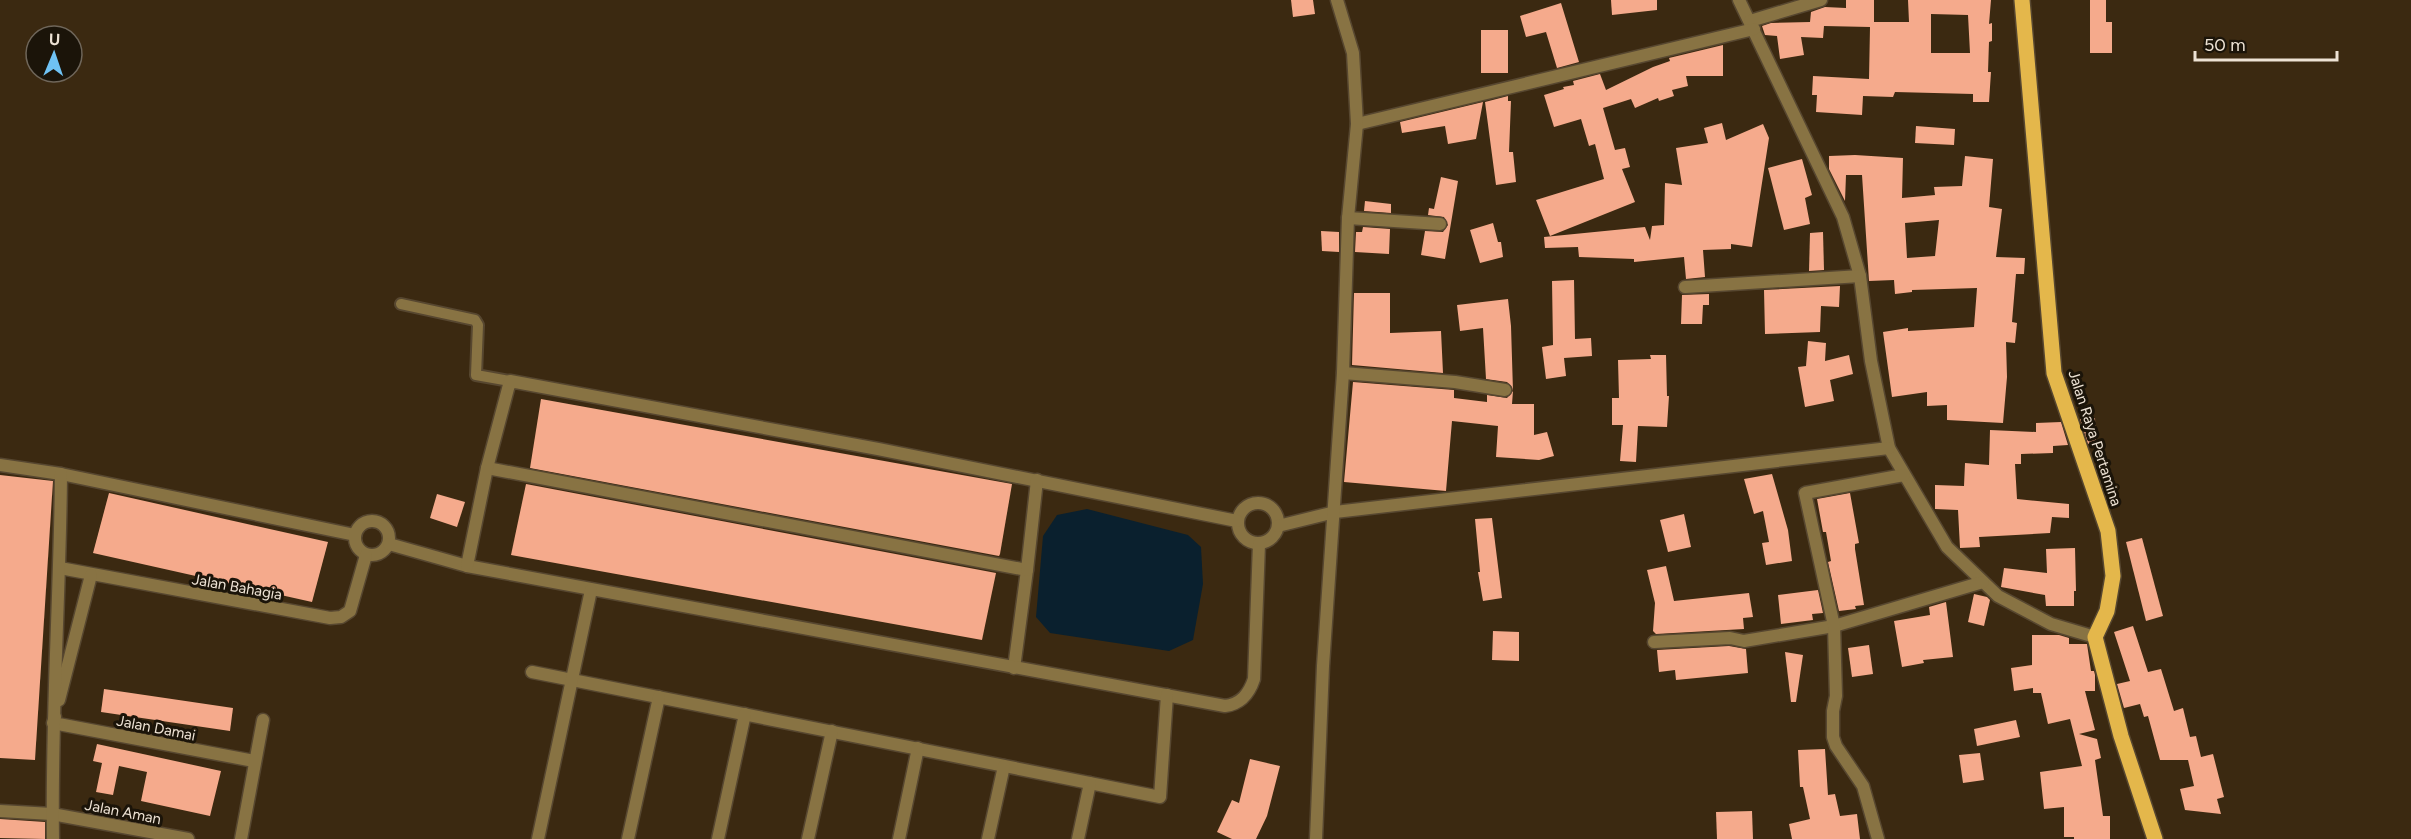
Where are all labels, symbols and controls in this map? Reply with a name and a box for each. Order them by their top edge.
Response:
north arrow [24,24,84,84]
scale bar [2195,24,2338,62]
text: U [49,30,60,49]
text: 50 m [2204,34,2246,56]
street label: Jalan Raya Pertamina [2065,368,2125,508]
street label: Jalan Bahagia [191,570,283,604]
street label: Jalan Damai [115,712,197,744]
street label: Jalan Aman [83,796,163,828]

